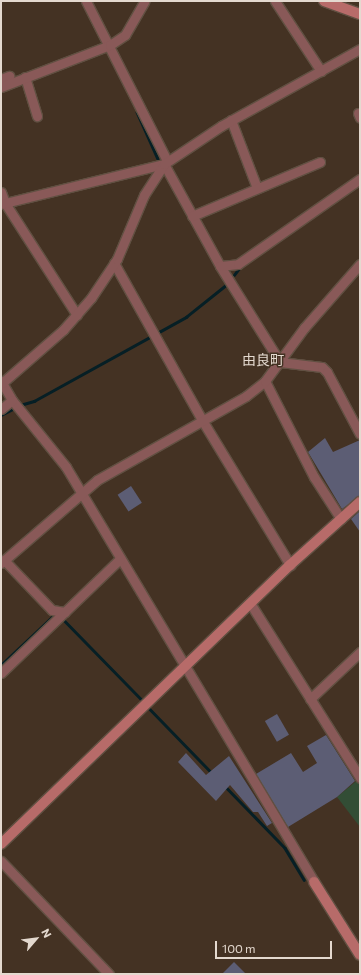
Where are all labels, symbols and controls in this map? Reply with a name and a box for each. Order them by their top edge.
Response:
district label: 由良町 [242,352,284,368]
north arrow [16,919,56,959]
text: N [39,926,55,940]
scale bar [217,933,334,959]
text: 100 m [222,941,256,955]

